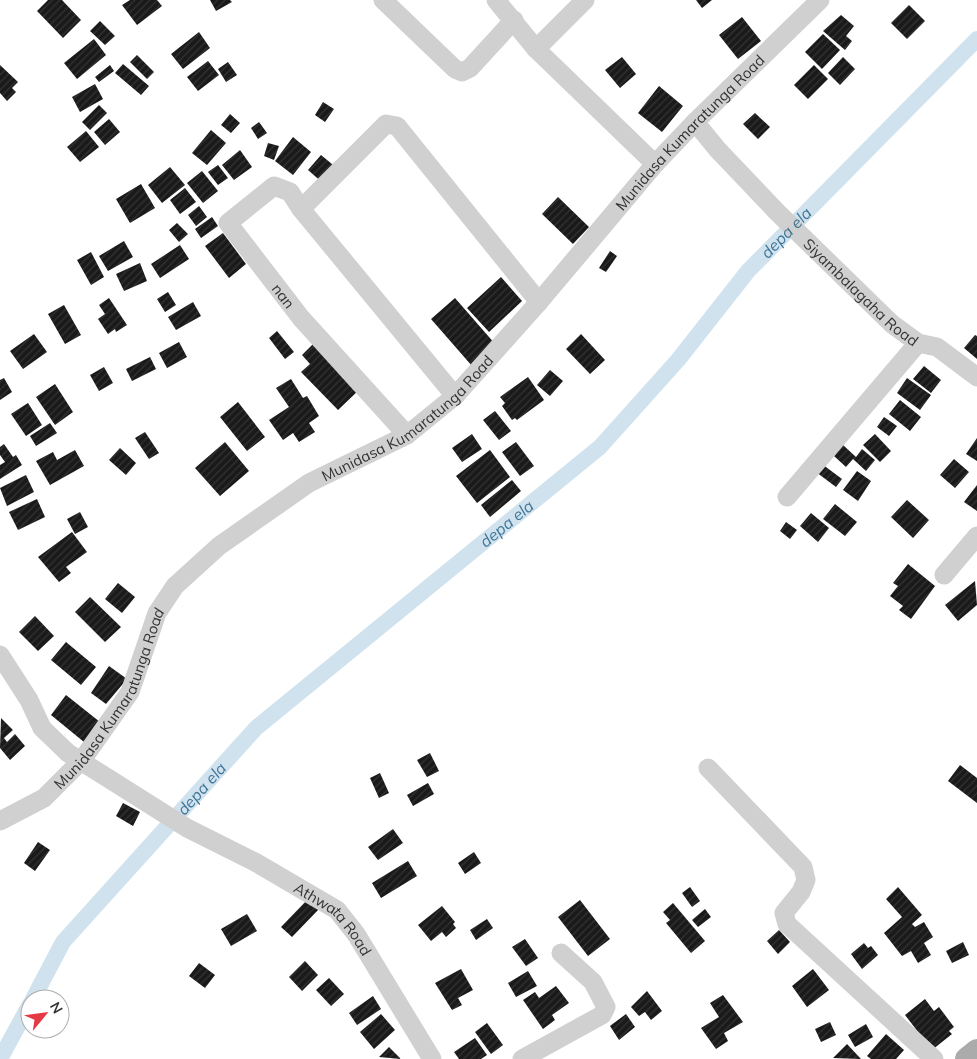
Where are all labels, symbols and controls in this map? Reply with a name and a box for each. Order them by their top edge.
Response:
street label: Munidasa Kumaratunga Road [611,50,768,214]
water label: depa ela [756,202,816,262]
street label: Siyambalagaha Road [800,234,922,350]
street label: nan [268,279,299,312]
street label: Munidasa Kumaratunga Road [318,351,497,485]
water label: depa ela [475,495,538,551]
street label: Munidasa Kumaratunga Road [49,603,168,793]
water label: depa ela [173,758,230,819]
street label: Athwata Road [291,878,376,959]
north arrow [20,989,70,1039]
text: N [46,999,67,1017]

